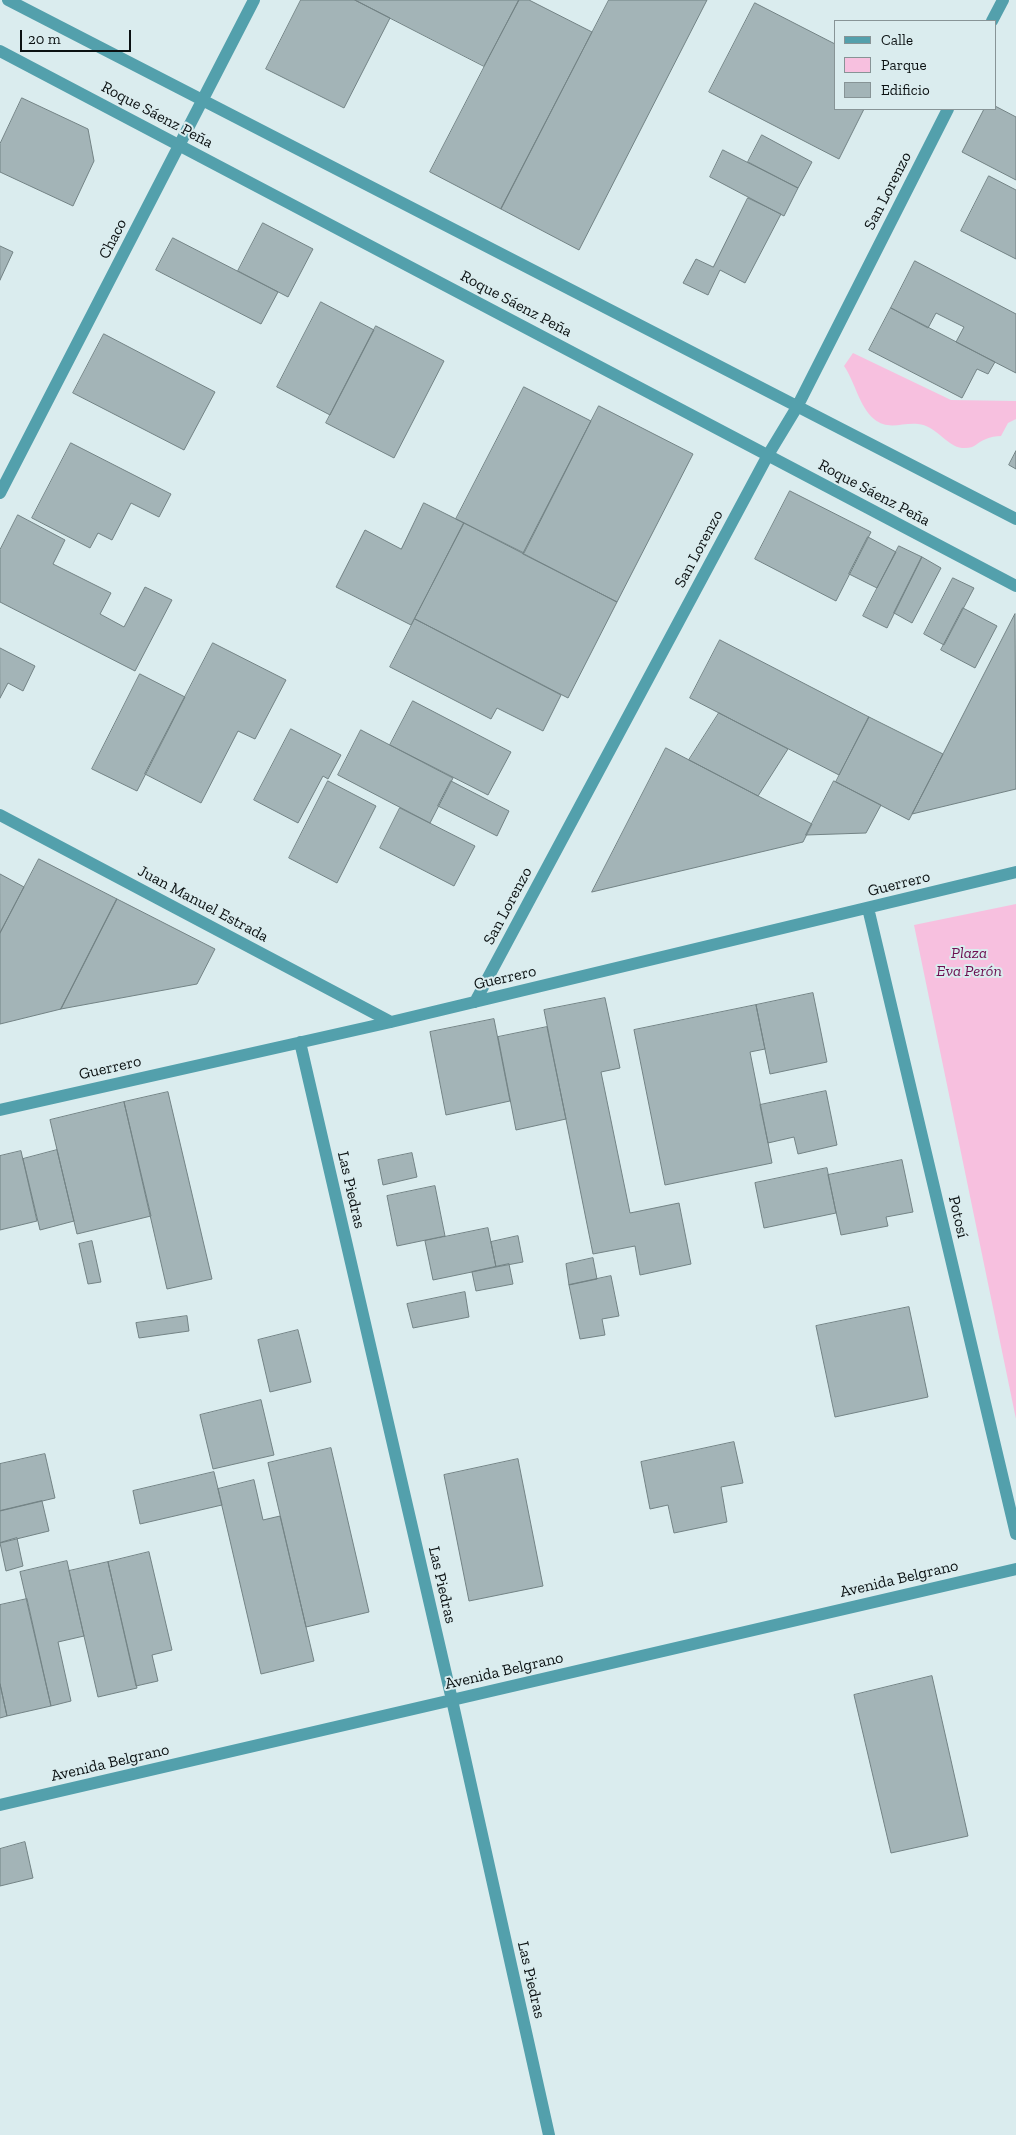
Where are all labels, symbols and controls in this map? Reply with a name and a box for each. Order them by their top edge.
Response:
scale bar [22,20,134,52]
legend [834,20,996,110]
text: 20 m [28,30,61,48]
text: Calle [881,31,913,49]
text: Parque [881,56,927,74]
street label: Roque Sáenz Peña [98,77,216,153]
text: Edificio [881,81,930,99]
street label: San Lorenzo [860,149,916,233]
street label: Chaco [95,216,131,262]
street label: Roque Sáenz Peña [457,266,575,342]
street label: Roque Sáenz Peña [815,455,933,531]
street label: San Lorenzo [671,507,727,591]
street label: Juan Manuel Estrada [134,861,272,947]
street label: San Lorenzo [480,864,536,948]
street label: Guerrero [866,867,932,901]
park label: Plaza Eva Perón [936,943,1002,981]
street label: Guerrero [472,962,538,994]
street label: Guerrero [77,1052,143,1084]
street label: Las Piedras [333,1150,369,1230]
street label: Potosí [944,1194,972,1240]
street label: Las Piedras [424,1545,460,1625]
street label: Avenida Belgrano [838,1556,960,1602]
street label: Avenida Belgrano [443,1648,565,1694]
street label: Avenida Belgrano [49,1740,171,1786]
street label: Las Piedras [513,1940,549,2020]

